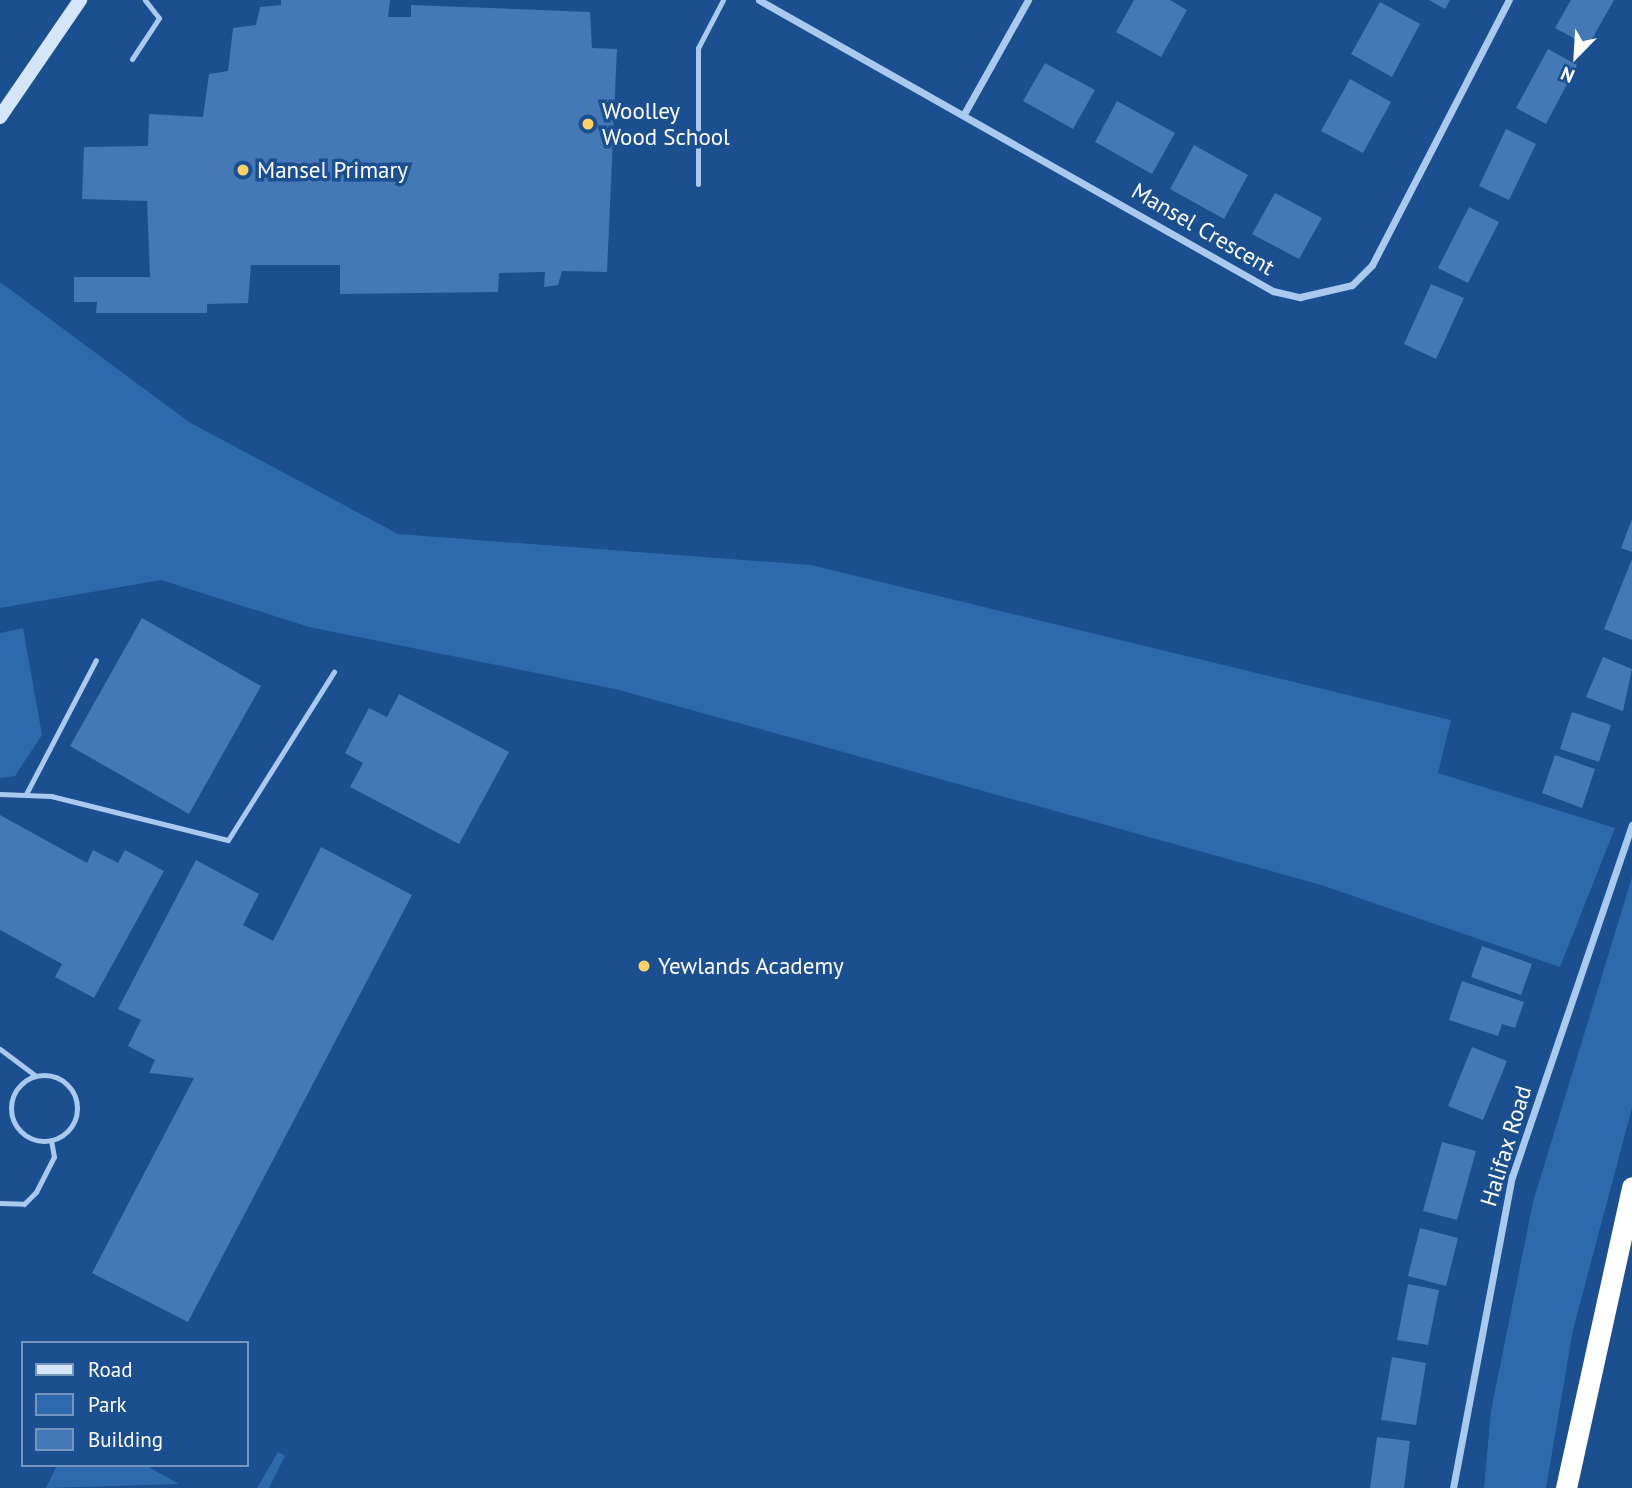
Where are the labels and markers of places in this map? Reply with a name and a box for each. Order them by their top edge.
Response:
place label: Woolley Wood School [602,97,730,151]
marker: Woolley Wood School [580,116,596,132]
place label: Mansel Primary [257,156,408,184]
marker: Mansel Primary [235,162,251,178]
place label: Yewlands Academy [658,952,845,980]
marker: Yewlands Academy [636,958,652,974]

